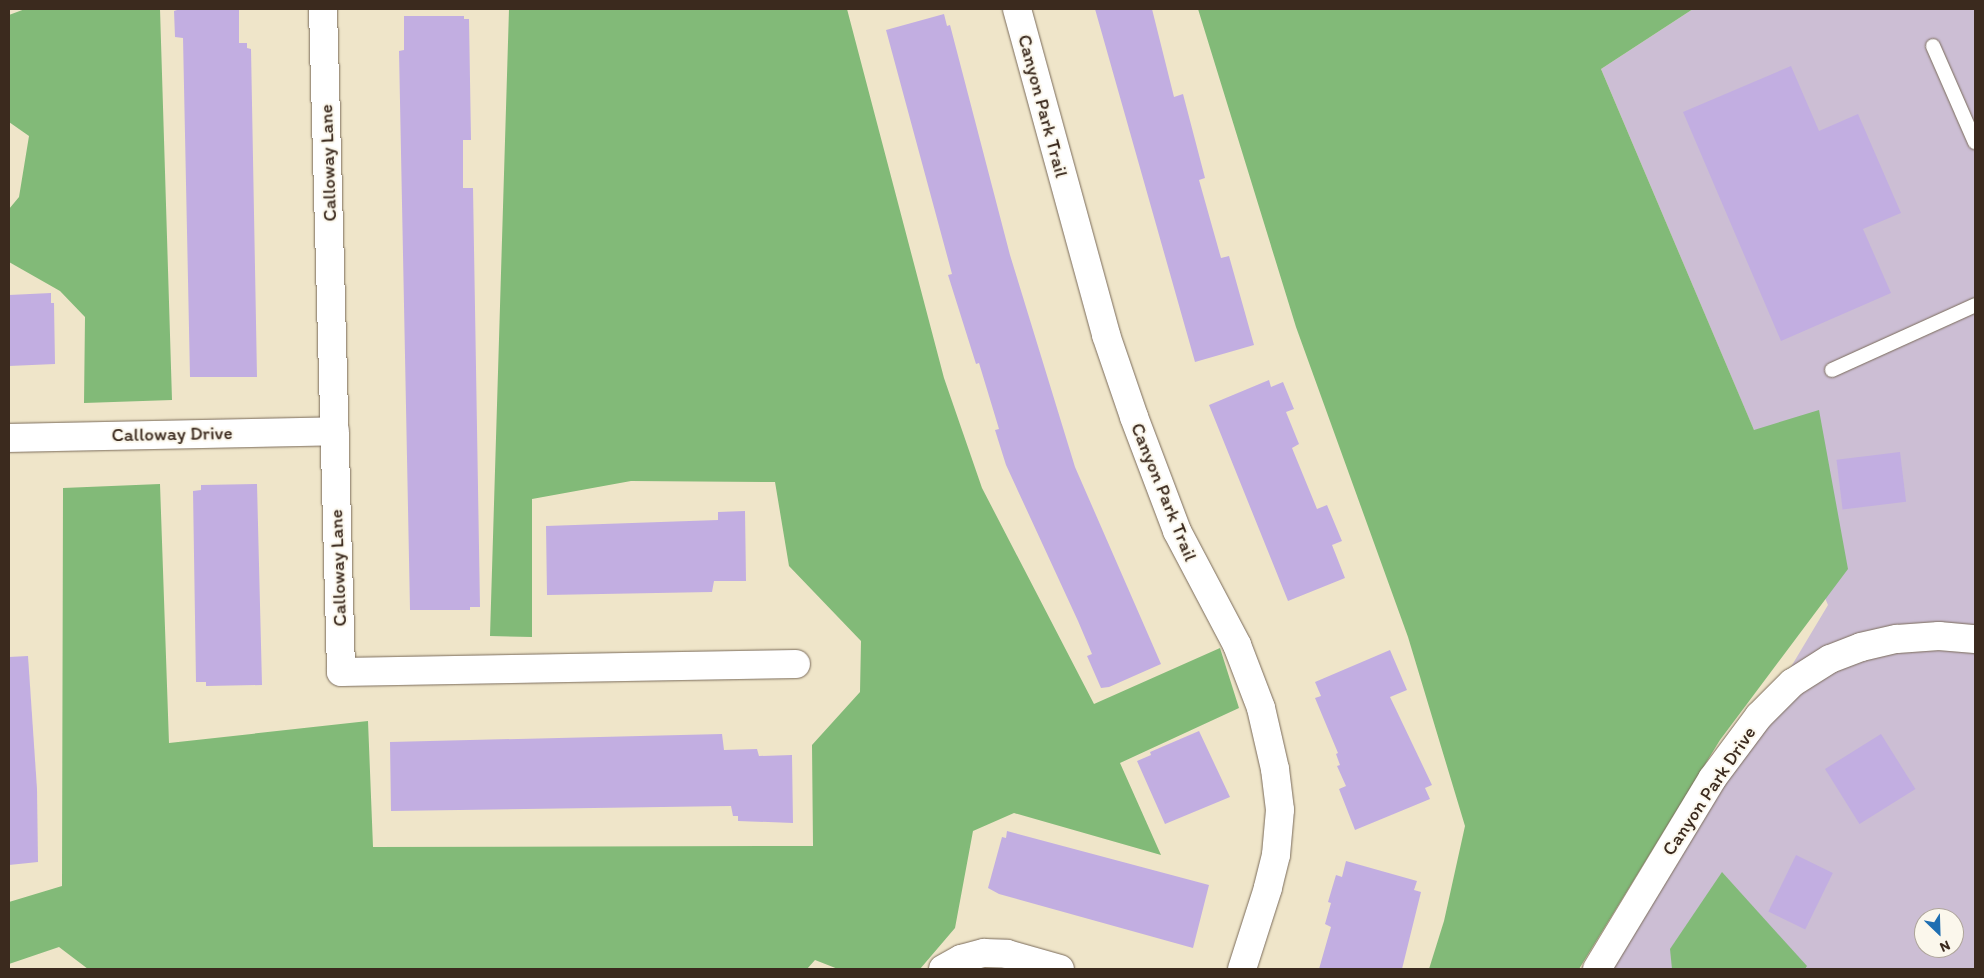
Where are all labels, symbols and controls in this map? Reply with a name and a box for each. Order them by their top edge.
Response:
street label: Canyon Park Trail [1013,33,1073,179]
street label: Calloway Lane [315,104,341,222]
street label: Canyon Park Trail [1126,420,1202,564]
street label: Calloway Drive [111,422,233,446]
street label: Calloway Lane [325,509,351,627]
street label: Canyon Park Drive [1657,722,1761,860]
north arrow [1914,908,1964,958]
text: N [1937,937,1953,956]

